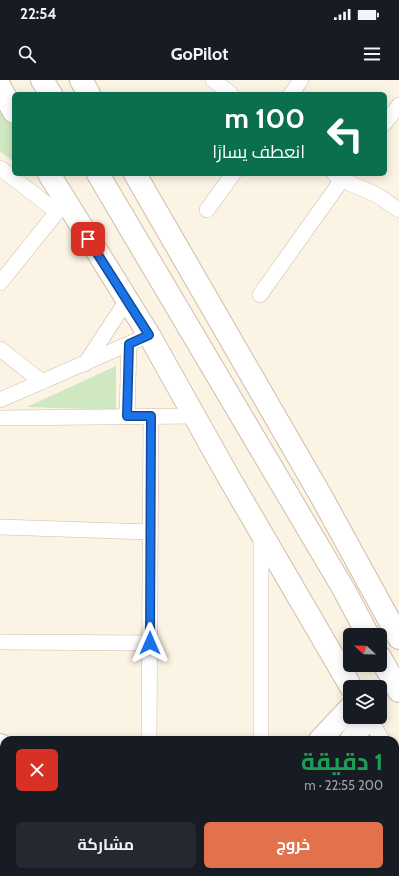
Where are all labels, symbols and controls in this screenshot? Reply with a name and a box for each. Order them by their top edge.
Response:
text: 22:54 [20,5,57,23]
icon: search [16,43,38,65]
text: GoPilot [171,43,228,65]
icon: menu [361,43,383,65]
text: 100 m [224,101,305,135]
icon: left [319,108,371,160]
text: انعطف يسارًا [212,141,305,163]
pin [71,222,105,256]
icon: arrive [77,228,99,250]
position arrow [129,622,171,664]
north arrow [343,628,387,672]
map controls [343,628,387,724]
button: layers [343,680,387,724]
text: 1 دقيقة [301,747,383,776]
button: close [16,749,58,791]
text: 200 m · 22:55 [304,777,383,793]
button: مشاركة [16,822,196,868]
button: خروج [204,822,383,868]

